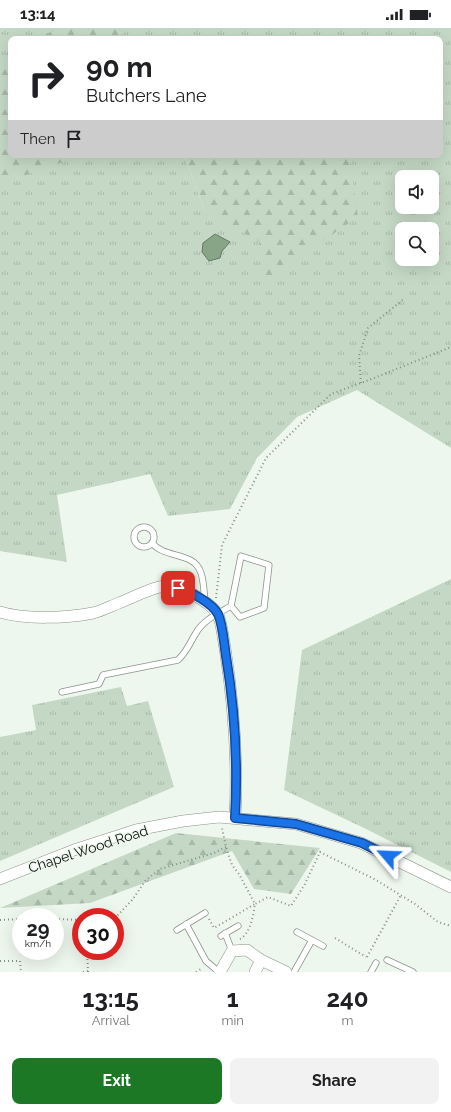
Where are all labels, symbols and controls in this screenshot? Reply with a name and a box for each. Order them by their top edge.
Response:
text: 13:14 [20,5,55,23]
text: 90 m [86,51,152,84]
icon: right [20,52,72,104]
text: Butchers Lane [86,85,206,106]
icon: arrive [63,128,85,150]
text: Then [20,130,55,148]
map controls [395,170,439,266]
button: sound [395,170,439,214]
button: search [395,222,439,266]
pin [161,571,195,605]
icon: arrive [167,577,189,599]
street label: Chapel Wood Road [26,822,150,876]
position arrow [367,835,409,877]
speed limit sign: 30 [72,908,124,960]
text: 29 [26,917,50,941]
text: km/h [25,938,51,949]
text: 13:15 [83,984,139,1013]
text: 1 [227,984,239,1013]
text: 240 [326,984,368,1013]
text: Arrival [92,1013,130,1028]
text: min [221,1013,244,1028]
text: m [341,1013,353,1028]
button: Exit [12,1058,222,1104]
button: Share [230,1058,439,1104]

